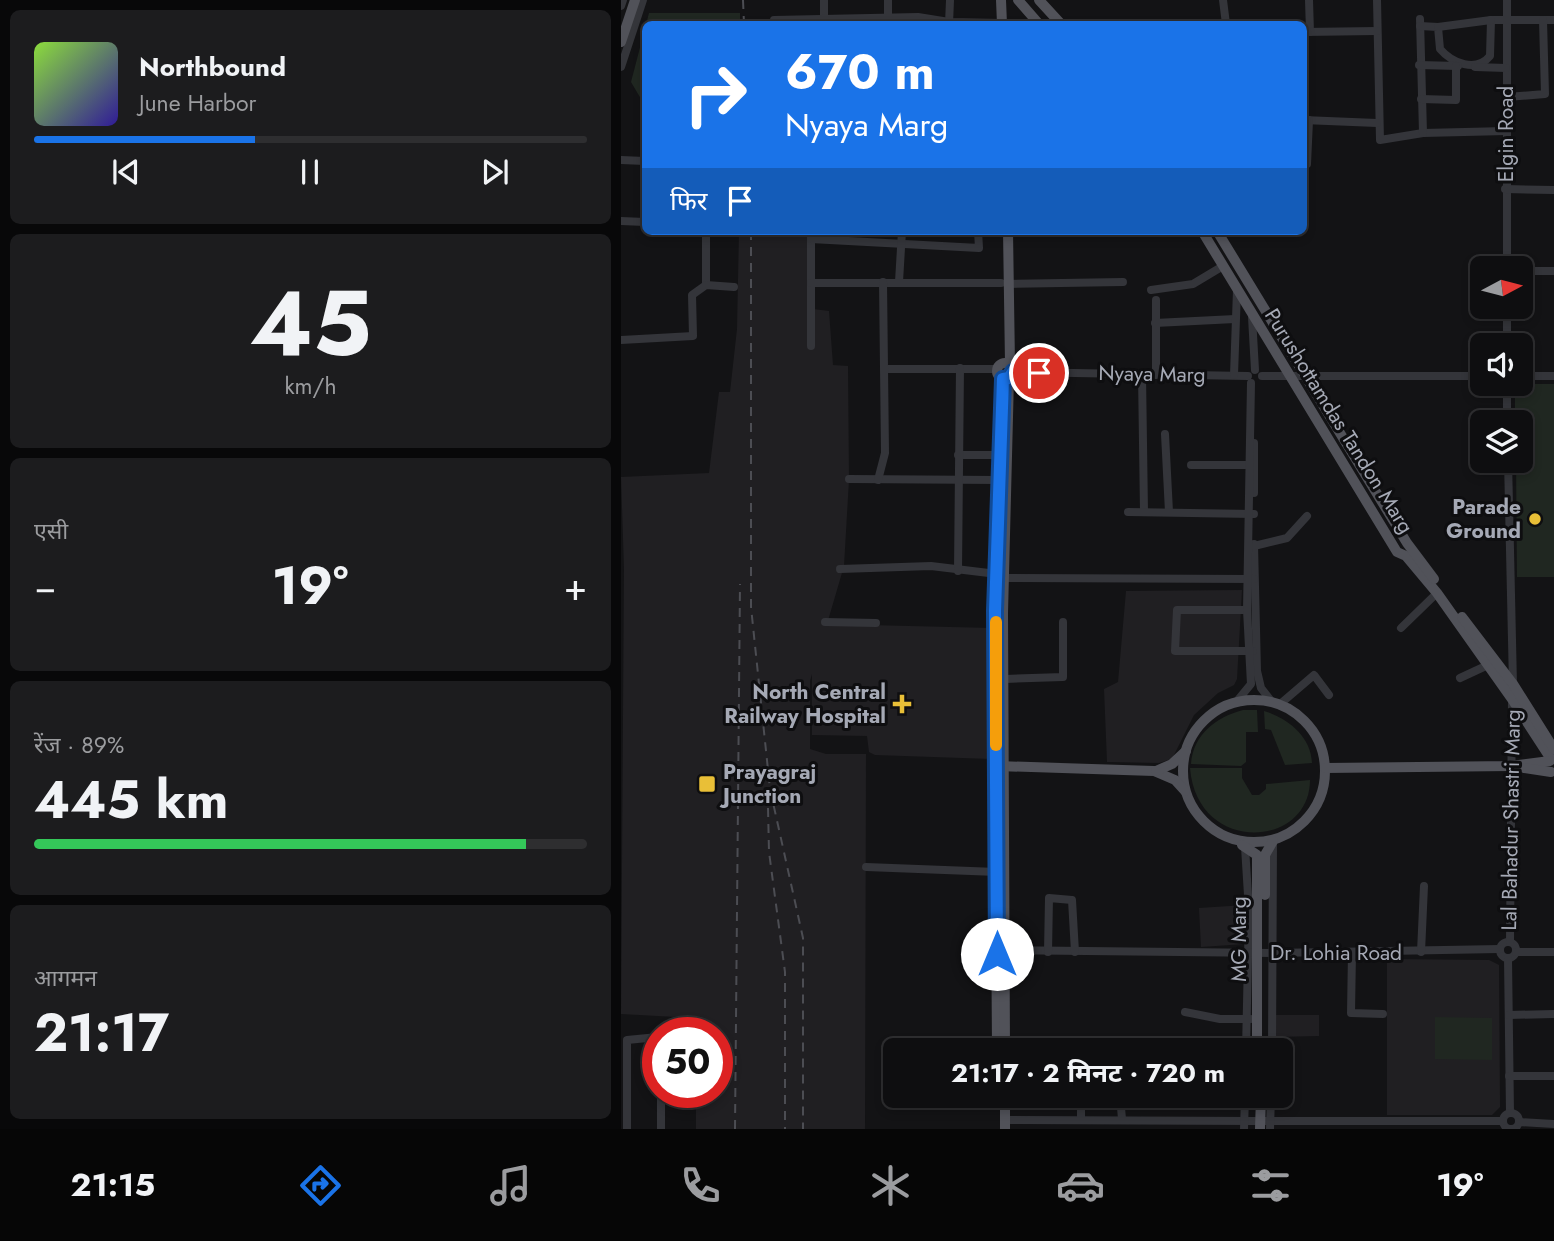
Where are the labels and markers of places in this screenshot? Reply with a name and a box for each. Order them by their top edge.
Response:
pin [1009,343,1069,403]
place label: Parade Ground [1446,492,1521,546]
marker: Parade Ground [1527,511,1543,527]
place label: North Central Railway Hospital [724,677,886,731]
marker: North Central Railway Hospital [892,694,912,714]
place label: Prayagraj Junction [719,757,816,811]
marker: Prayagraj Junction [697,774,717,794]

